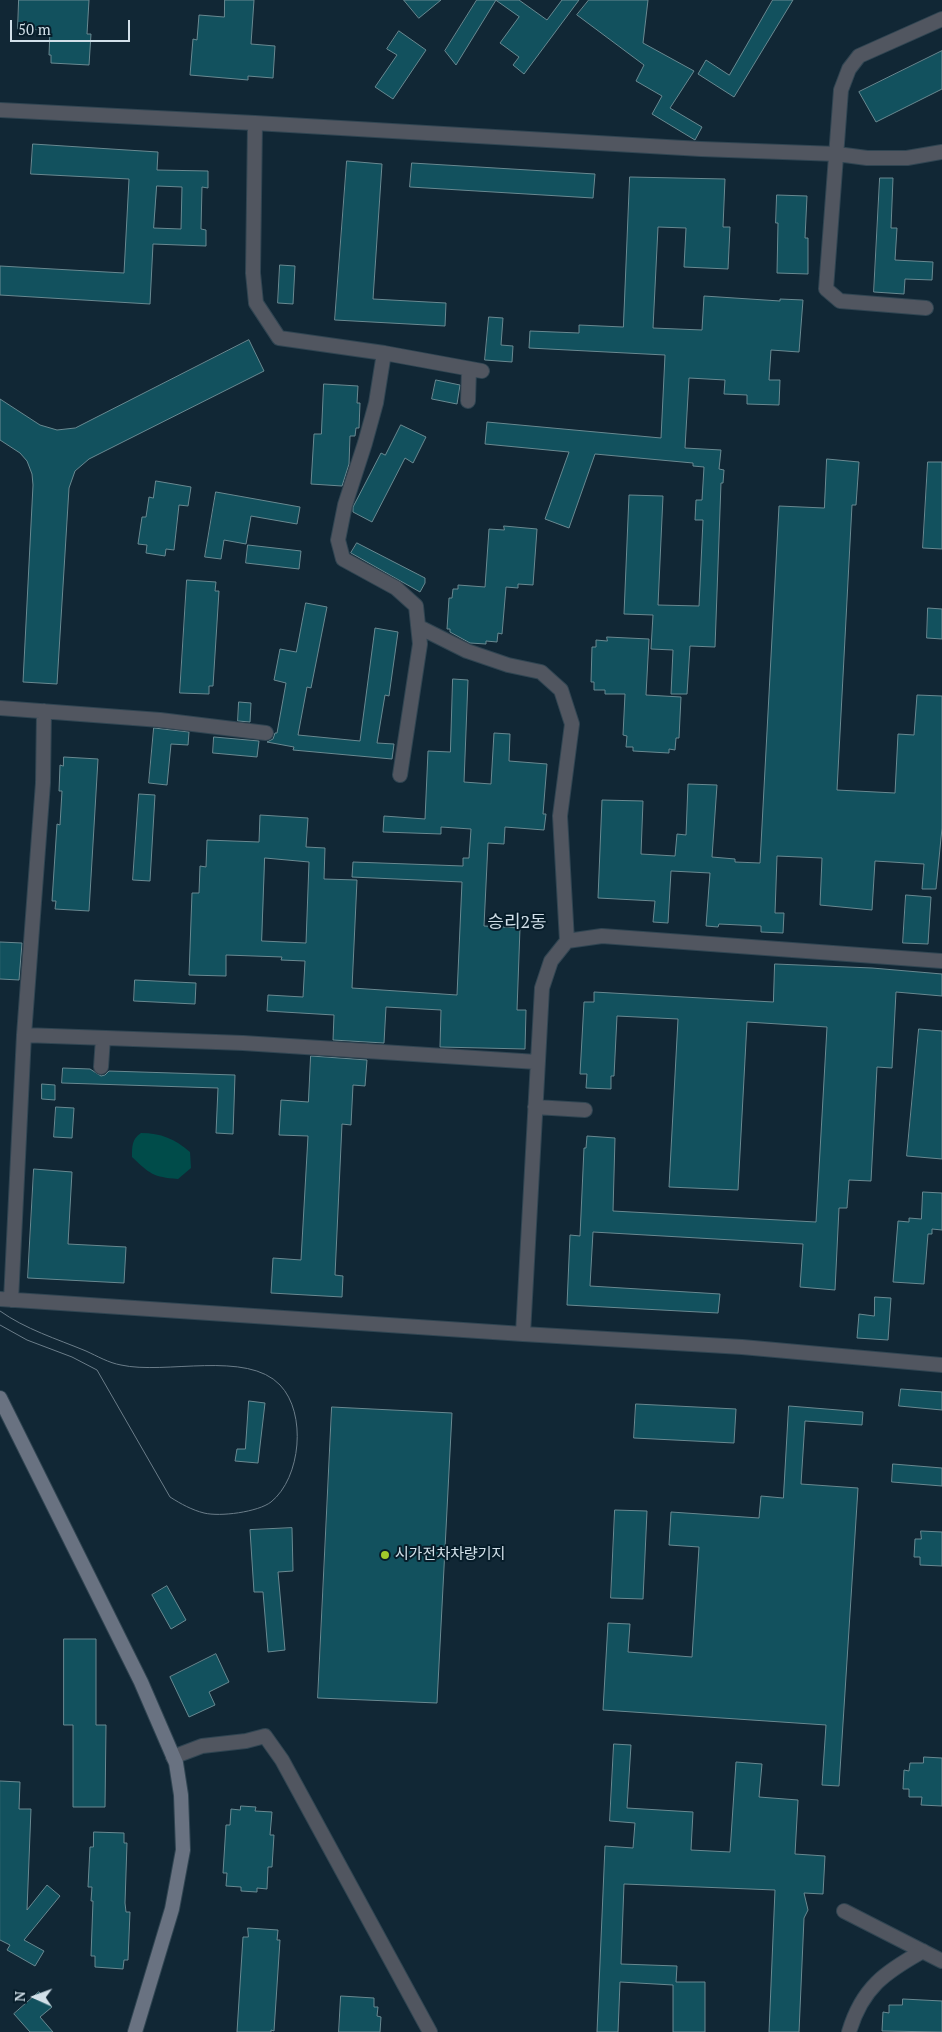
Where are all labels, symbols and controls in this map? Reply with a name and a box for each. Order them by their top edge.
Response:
scale bar [12,10,132,42]
text: 50 m [18,19,51,39]
district label: 승리2동 [487,912,547,934]
place label: 시가전차차량기지 [395,1546,505,1564]
marker: 시가전차차량기지 [379,1549,391,1561]
north arrow [10,1972,60,2022]
text: N [10,1991,29,2002]

